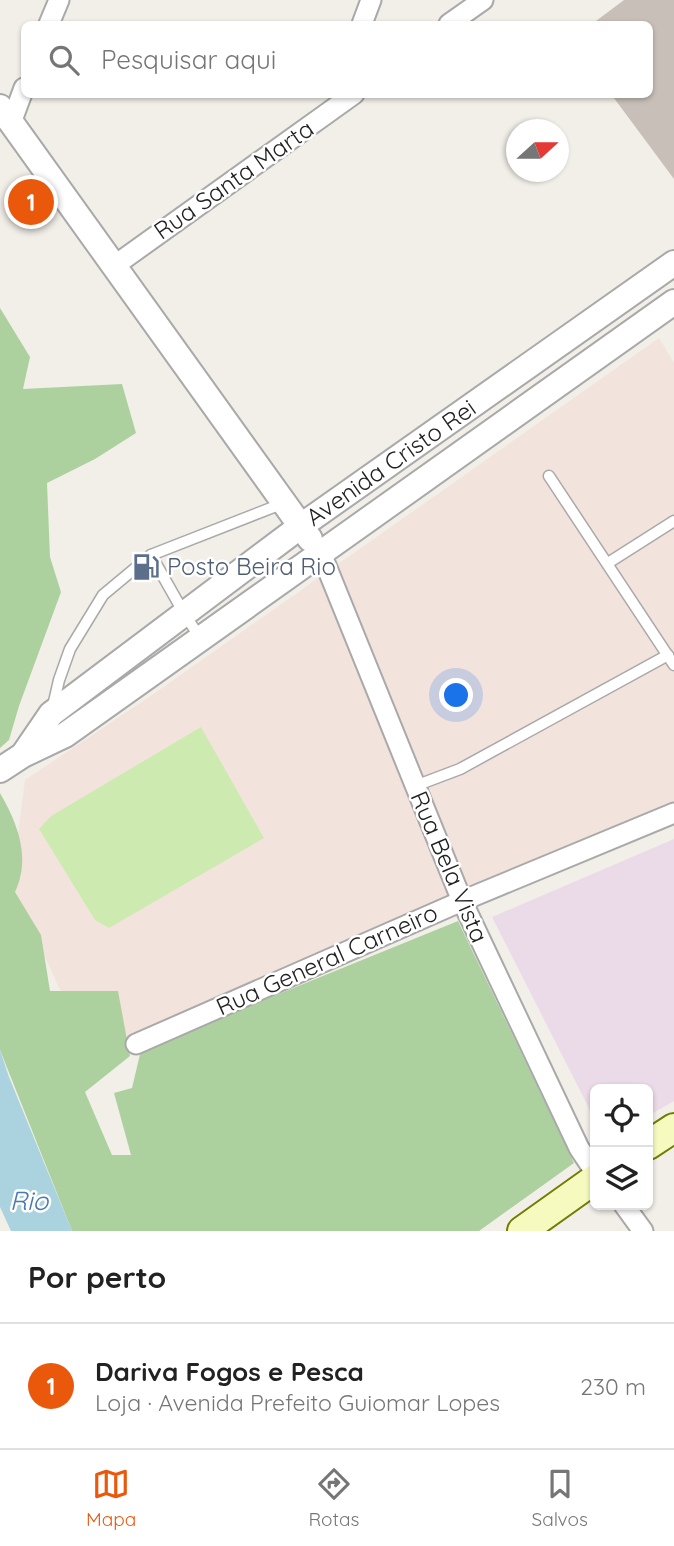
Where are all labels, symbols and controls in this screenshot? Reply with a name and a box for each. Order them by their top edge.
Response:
search box [21,21,653,98]
icon: search [45,41,83,79]
text: Pesquisar aqui [101,43,276,76]
street label: Rua Santa Marta [148,113,319,245]
north arrow [506,119,569,182]
pin: 1 [8,176,54,228]
street label: Avenida Cristo Rei [300,392,481,532]
place label: Posto Beira Rio [167,551,336,581]
fuel station icon: Posto Beira Rio [131,552,161,582]
your location [439,678,473,712]
street label: Rua Bela Vista [405,786,495,947]
street label: Rua General Carneiro [211,897,442,1021]
map controls [590,1084,653,1210]
button: locate [590,1084,653,1147]
button: layers [590,1147,653,1210]
water label: Rio [10,1184,50,1217]
text: Por perto [28,1258,166,1296]
text: Dariva Fogos e Pesca [95,1355,364,1388]
text: 1 [47,1372,55,1401]
text: 230 m [580,1372,646,1401]
text: Loja · Avenida Prefeito Guiomar Lopes [95,1388,500,1417]
tab: Mapa [86,1465,136,1531]
tab: Rotas [308,1465,359,1531]
tab: Salvos [531,1465,588,1531]

